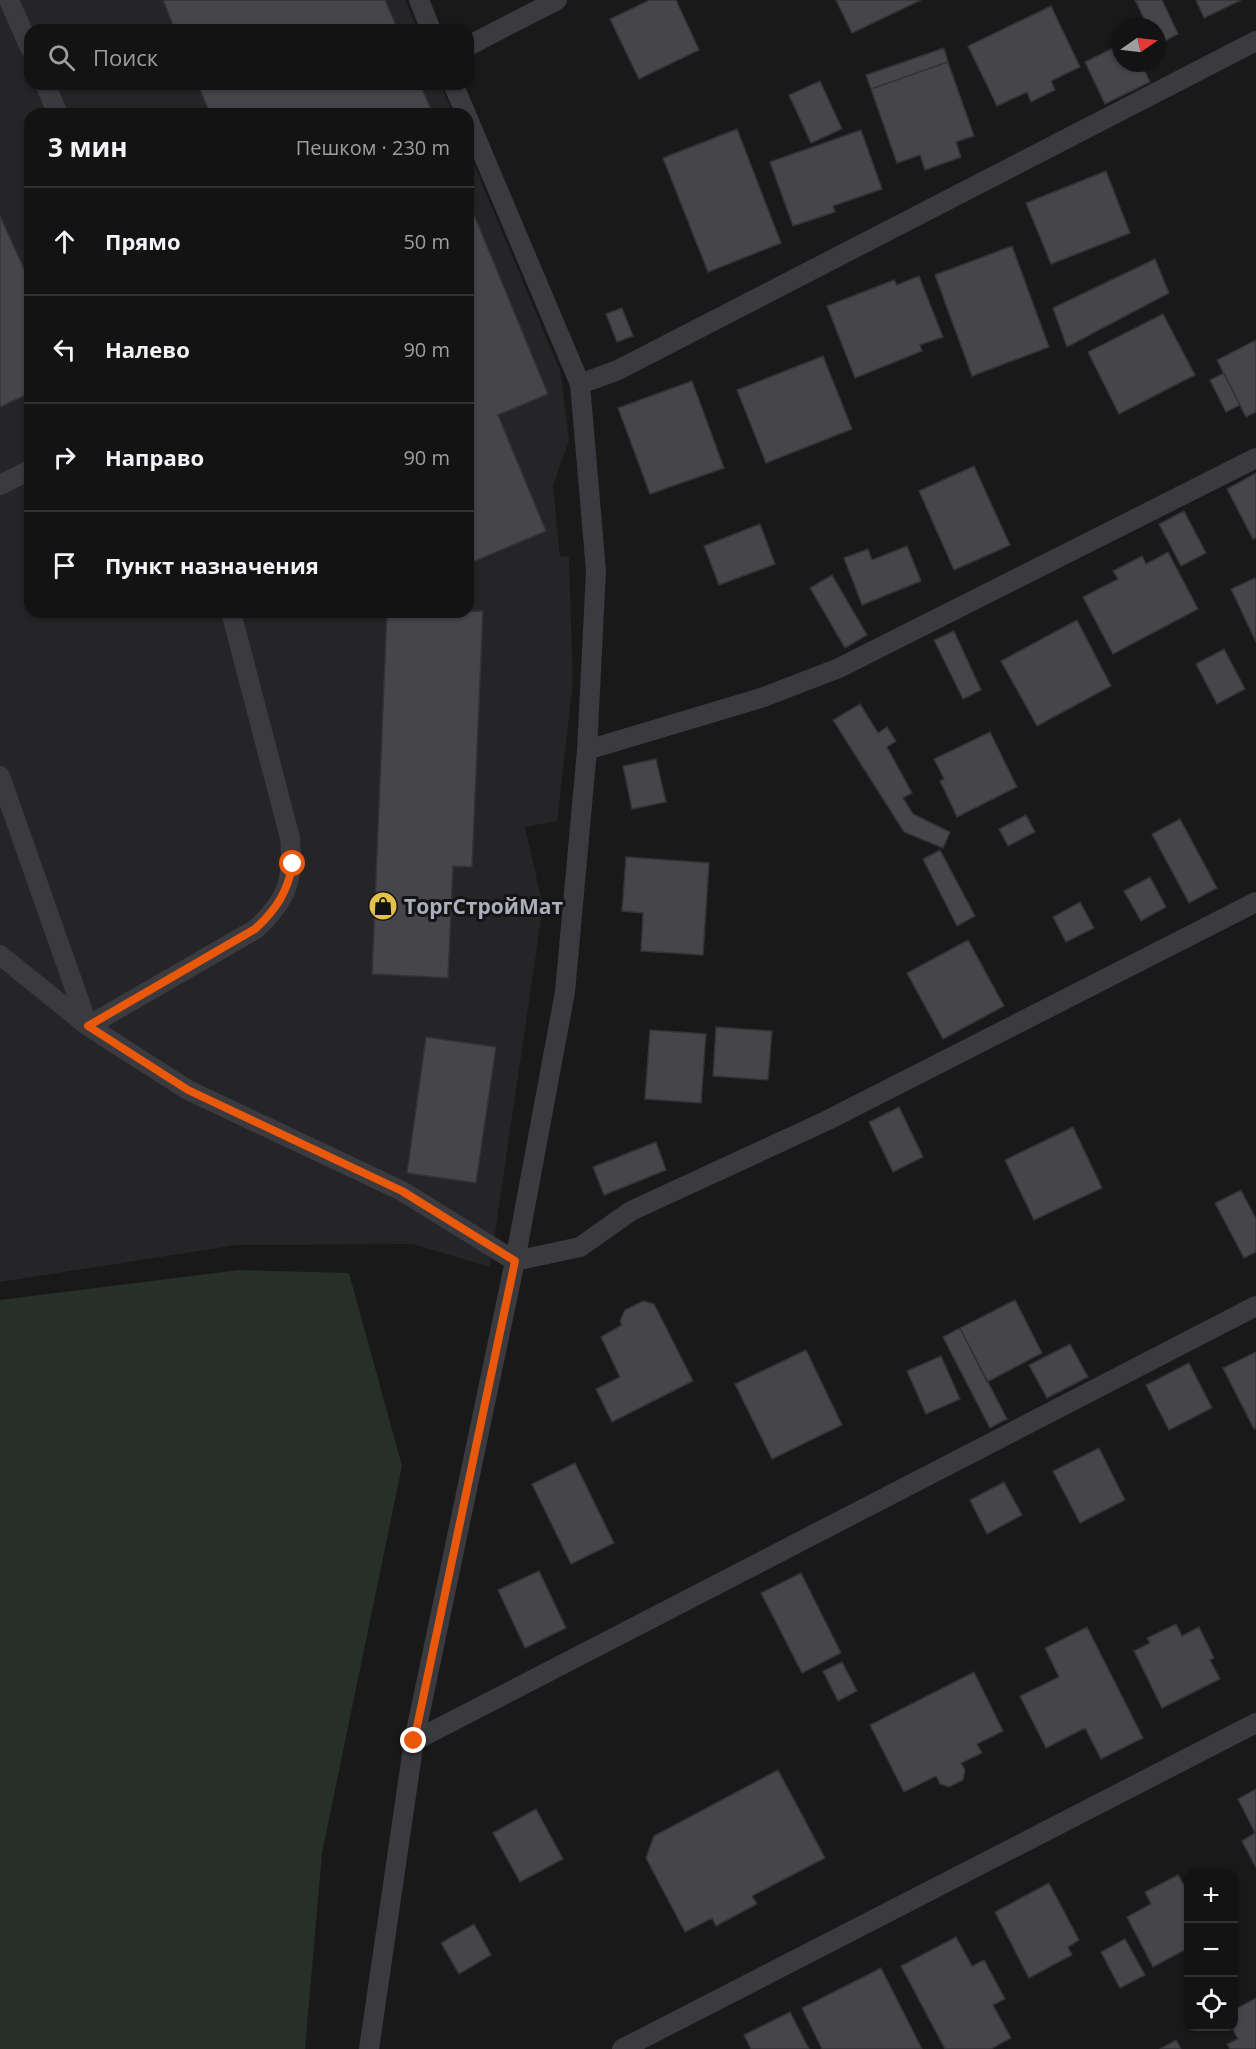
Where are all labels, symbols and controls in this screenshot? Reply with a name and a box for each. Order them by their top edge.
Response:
north arrow [1112,18,1166,72]
search box [24,24,474,90]
icon: search [45,41,78,74]
text: Поиск [93,42,158,72]
text: 3 мин [48,129,128,165]
text: Пешком · 230 m [296,134,450,161]
icon: ahead [48,225,81,258]
text: Прямо [105,226,181,256]
text: 50 m [403,228,450,255]
icon: left [48,333,81,366]
text: Налево [105,334,190,364]
text: 90 m [403,336,450,363]
icon: right [48,441,81,474]
text: Направо [105,442,204,472]
text: 90 m [403,444,450,471]
icon: arrive [48,549,81,582]
text: Пункт назначения [105,550,319,580]
route start [279,850,305,876]
shop icon: ТоргСтройМат [367,890,399,922]
place label: ТоргСтройМат [404,892,563,920]
route end [400,1727,426,1753]
map controls [1184,1869,1238,2031]
button: + [1184,1869,1238,1923]
button: − [1184,1923,1238,1977]
button: locate [1184,1977,1238,2031]

